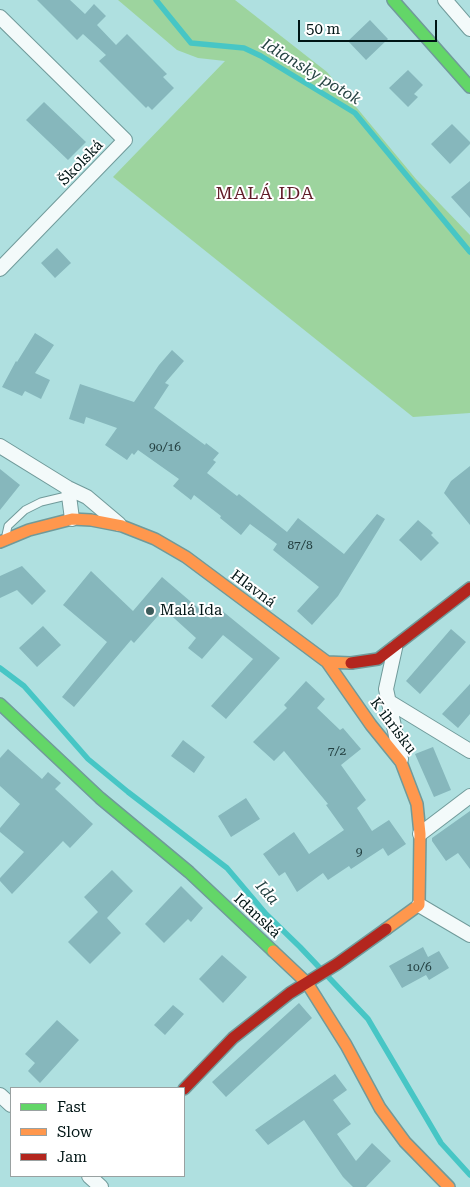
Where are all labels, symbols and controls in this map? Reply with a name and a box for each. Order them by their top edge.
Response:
scale bar [300,10,439,42]
text: 50 m [306,20,340,38]
water label: Idiansky potok [258,35,364,109]
street label: Školská [55,136,107,190]
district label: MALÁ IDA [215,183,315,205]
house number: 90/16 [149,440,181,454]
house number: 87/8 [287,538,313,552]
street label: Hlavná [227,566,279,612]
place label: Malá Ida [160,602,222,620]
marker: Malá Ida [144,605,156,617]
street label: K ihrisku [366,694,420,758]
house number: 7/2 [328,744,346,758]
house number: 9 [356,845,362,859]
water label: Ida [251,877,283,909]
street label: Idanská [230,890,284,942]
house number: 10/6 [406,960,432,974]
legend [10,1087,185,1177]
text: Fast [57,1098,86,1116]
text: Slow [57,1123,92,1141]
text: Jam [57,1148,87,1166]

